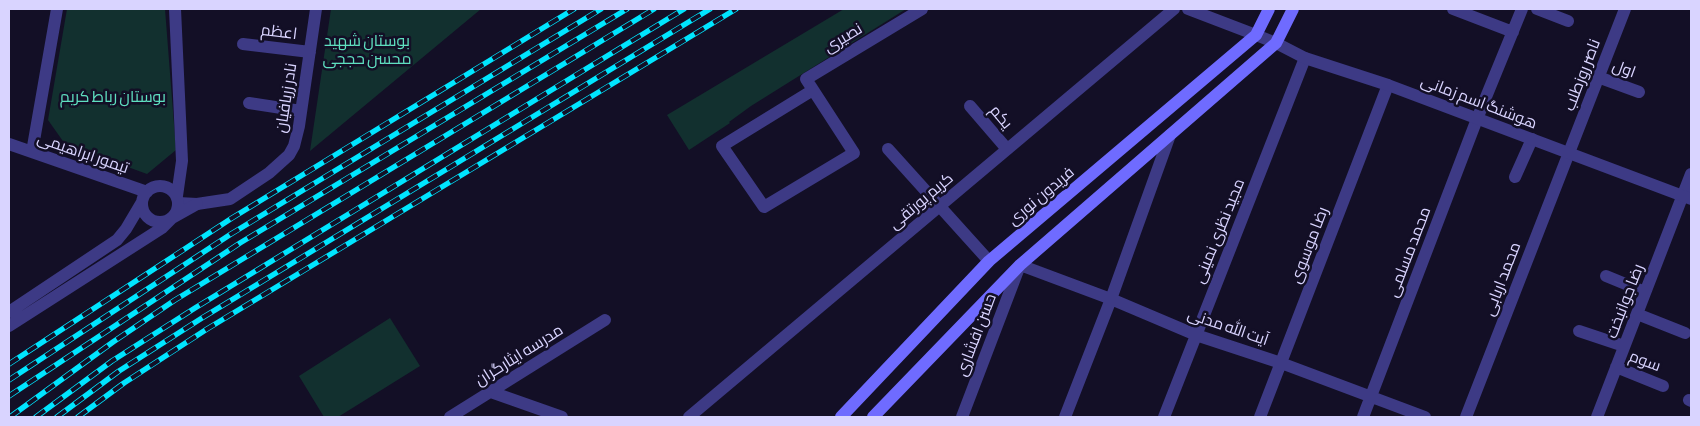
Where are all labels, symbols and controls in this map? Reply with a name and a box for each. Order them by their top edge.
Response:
street label: نصیری [820,19,866,57]
street label: اعظم [260,20,298,44]
park label: بوستان شهید محسن حججی [322,31,412,69]
street label: ناصر روزطلب [1559,36,1605,114]
street label: اول [1610,56,1638,82]
street label: نادر زربافیان [271,62,301,134]
street label: هوشنگ اسم زمانی [1418,71,1540,133]
park label: بوستان رباط کریم [60,87,166,107]
street label: یکم [986,101,1016,133]
street label: تیمور ابراهیمی [35,128,131,178]
street label: فریدون نوری [1004,163,1078,229]
street label: کریم پورتقی [885,169,957,233]
street label: مجید نظری نمینی [1189,176,1249,286]
street label: رضا موسوی [1286,204,1332,286]
street label: محمد مسلمی [1383,204,1435,300]
street label: محمد اربابی [1479,239,1525,319]
street label: رضا جوانبخت [1602,261,1648,341]
street label: حسن افشاری [951,291,1001,379]
street label: آیت‌ الله مدنی [1185,304,1271,350]
street label: مدرسه ایثارگران [471,320,567,390]
street label: سوم [1626,346,1664,376]

